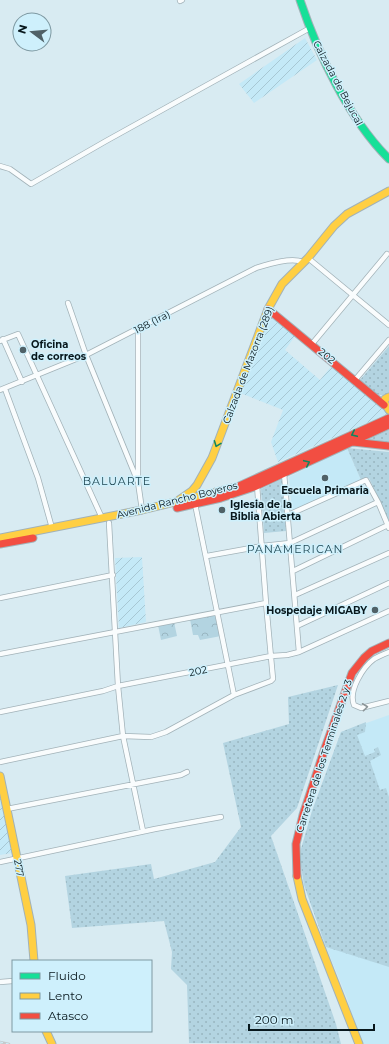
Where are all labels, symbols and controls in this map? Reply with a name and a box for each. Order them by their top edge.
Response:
north arrow [12,12,52,52]
text: N [14,23,30,35]
street label: Calzada de Bejucal [310,38,366,128]
street label: Calzada de Mazorra (289) [220,304,276,426]
street label: 188 (1ra) [132,307,172,337]
place label: Oficina de correos [31,338,87,363]
marker: Oficina de correos [18,345,28,355]
street label: 202 [316,345,338,367]
one-way arrow [350,429,358,437]
one-way arrow [214,440,222,447]
one-way arrow [303,460,310,468]
marker: Escuela Primaria [320,473,330,483]
district label: BALUARTE [83,474,151,488]
street label: Avenida Rancho Boyeros [115,479,239,521]
place label: Escuela Primaria [281,484,369,497]
place label: Iglesia de la Biblia Abierta [230,498,301,523]
marker: Iglesia de la Biblia Abierta [217,505,227,515]
district label: PANAMERICAN [247,542,343,556]
place label: Hospedaje MIGABY [266,604,367,617]
marker: Hospedaje MIGABY [370,605,380,615]
street label: 202 [188,663,208,679]
street label: Carretera de los Terminales 2 y 3 [293,678,355,834]
one-way arrow [362,703,368,712]
street label: 277 [11,858,27,878]
legend [12,960,152,1032]
text: Fluido [48,968,86,983]
text: Lento [48,988,83,1003]
scale bar [249,1006,374,1032]
text: Atasco [48,1008,88,1023]
text: 200 m [255,1012,294,1027]

